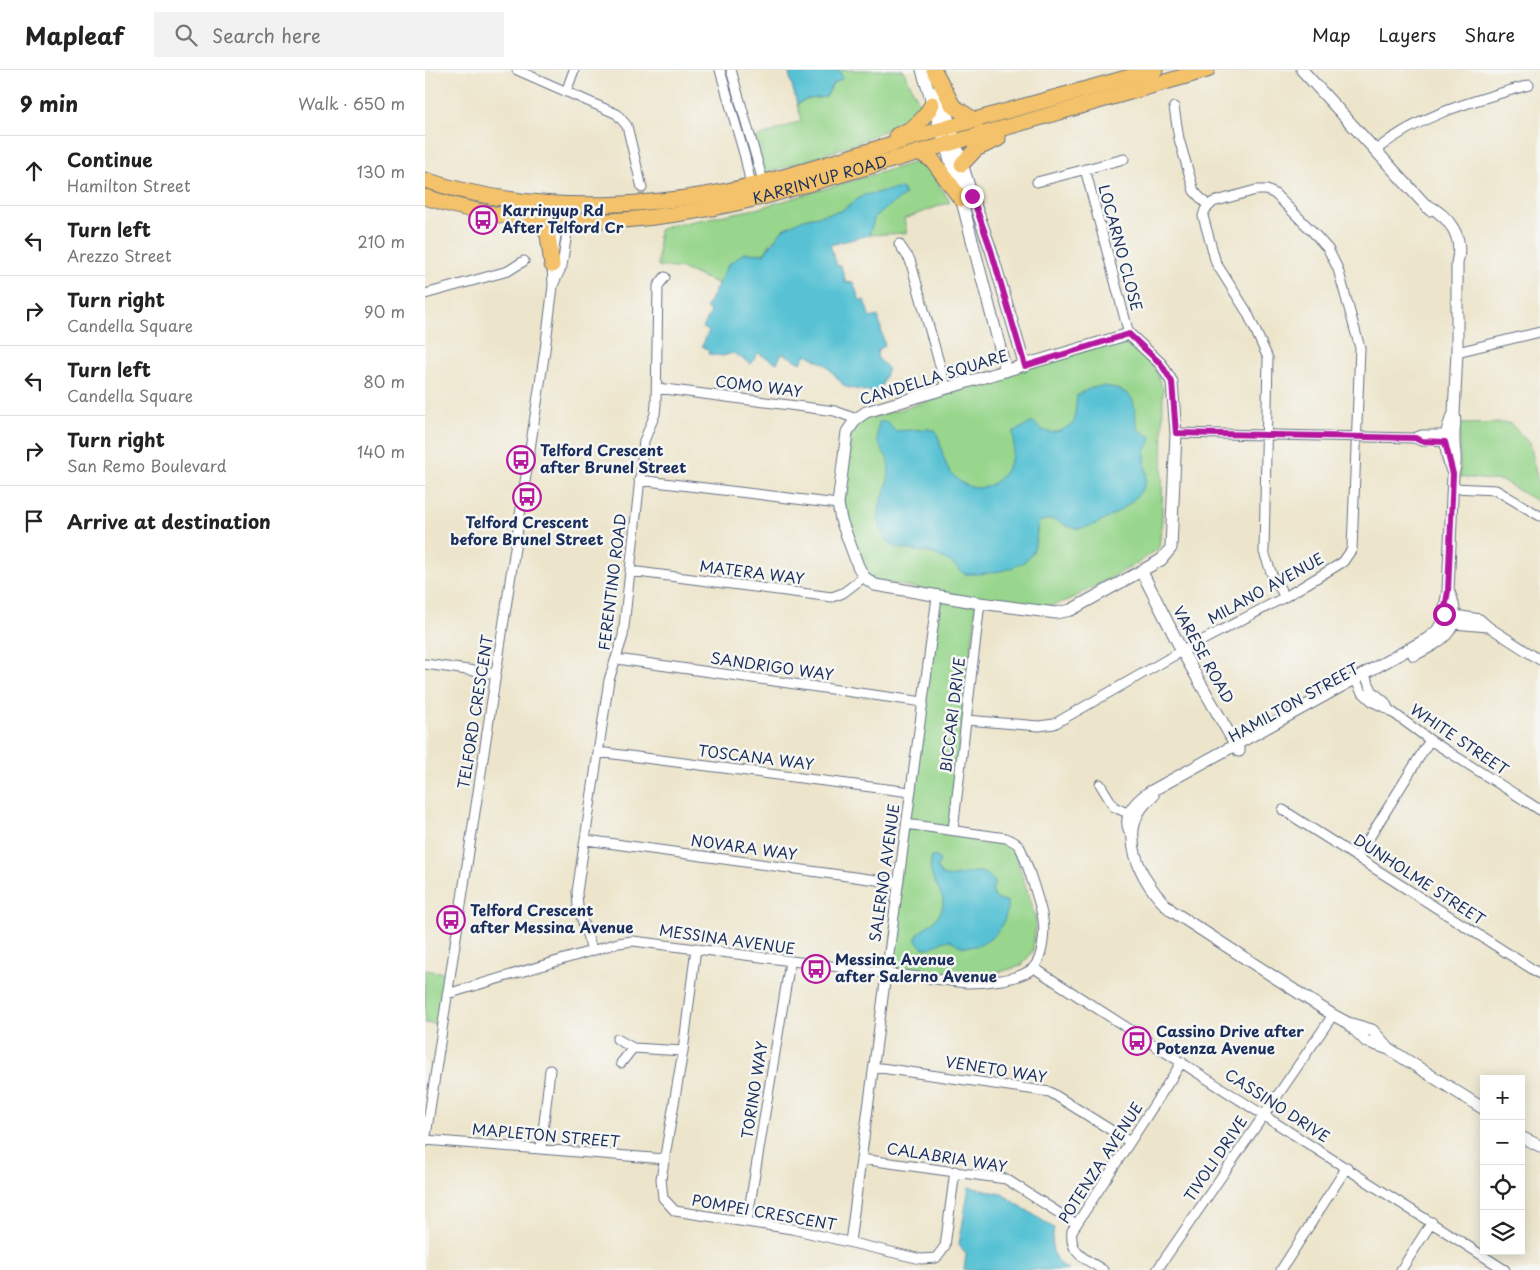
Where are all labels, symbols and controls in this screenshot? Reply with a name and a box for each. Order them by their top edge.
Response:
search box [154,12,504,57]
text: Mapleaf [25,17,124,53]
icon: search [172,21,200,49]
text: Search here [212,21,321,49]
text: Map [1312,21,1351,48]
text: Layers [1379,21,1436,48]
text: Share [1464,21,1515,48]
text: 9 min [20,87,78,119]
text: Walk · 650 m [298,91,405,115]
text: Continue [67,145,153,173]
street label: KARRINYUP ROAD [750,149,890,209]
icon: ahead [20,157,48,185]
text: 130 m [357,159,405,183]
text: Hamilton Street [67,173,191,197]
street label: LOCARNO CLOSE [1094,182,1149,313]
route end [961,185,984,208]
place label: Karrinyup Rd After Telford Cr [501,198,624,238]
bus stop icon: Karrinyup Rd After Telford Cr [468,205,498,235]
text: Turn left [67,215,151,243]
icon: left [20,227,48,255]
text: 210 m [357,229,405,253]
text: Arezzo Street [67,243,172,267]
text: Turn right [67,285,165,313]
icon: right [20,297,48,325]
text: 90 m [364,299,405,323]
text: Candella Square [67,313,193,337]
street label: CANDELLA SQUARE [856,343,1011,410]
text: Turn left [67,355,151,383]
icon: left [20,367,48,395]
text: 80 m [363,369,405,393]
street label: COMO WAY [714,369,804,402]
text: Candella Square [67,383,193,407]
text: Turn right [67,425,165,453]
icon: right [20,437,48,465]
place label: Telford Crescent after Brunel Street [540,438,686,478]
text: 140 m [357,439,405,463]
bus stop icon: Telford Crescent after Brunel Street [506,445,536,475]
text: San Remo Boulevard [67,453,227,477]
bus stop icon: Telford Crescent before Brunel Street [512,482,542,512]
icon: arrive [20,507,48,535]
text: Arrive at destination [67,507,271,535]
place label: Telford Crescent before Brunel Street [451,510,603,550]
street label: FERENTINO ROAD [592,512,631,651]
street label: MILANO AVENUE [1203,546,1327,629]
street label: MATERA WAY [698,554,806,589]
street label: VARESE ROAD [1168,601,1241,707]
route start [1433,603,1456,626]
street label: TELFORD CRESCENT [451,632,498,791]
street label: SANDRIGO WAY [709,645,836,686]
street label: BICCARI DRIVE [933,656,970,774]
street label: HAMILTON STREET [1224,656,1363,747]
street label: WHITE STREET [1406,697,1514,781]
street label: TOSCANA WAY [697,738,816,775]
street label: SALERNO AVENUE [862,802,905,944]
street label: NOVARA WAY [690,828,799,865]
street label: DUNHOLME STREET [1350,828,1491,930]
place label: Telford Crescent after Messina Avenue [470,898,634,938]
bus stop icon: Telford Crescent after Messina Avenue [436,905,466,935]
street label: MESSINA AVENUE [658,918,797,959]
place label: Messina Avenue after Salerno Avenue [835,947,997,987]
bus stop icon: Messina Avenue after Salerno Avenue [801,954,831,984]
place label: Cassino Drive after Potenza Avenue [1156,1019,1304,1059]
bus stop icon: Cassino Drive after Potenza Avenue [1122,1026,1152,1056]
street label: TORINO WAY [734,1039,773,1140]
street label: VENETO WAY [944,1049,1049,1088]
street label: CASSINO DRIVE [1221,1062,1335,1147]
map controls [1480,1075,1525,1255]
button: + [1480,1075,1525,1120]
street label: POTENZA AVENUE [1052,1097,1148,1227]
street label: TIVOLI DRIVE [1177,1111,1252,1206]
street label: MAPLETON STREET [471,1117,622,1152]
button: − [1480,1120,1525,1165]
street label: CALABRIA WAY [885,1136,1009,1177]
button: locate [1480,1165,1525,1210]
street label: POMPEI CRESCENT [690,1187,839,1236]
button: layers [1480,1210,1525,1255]

